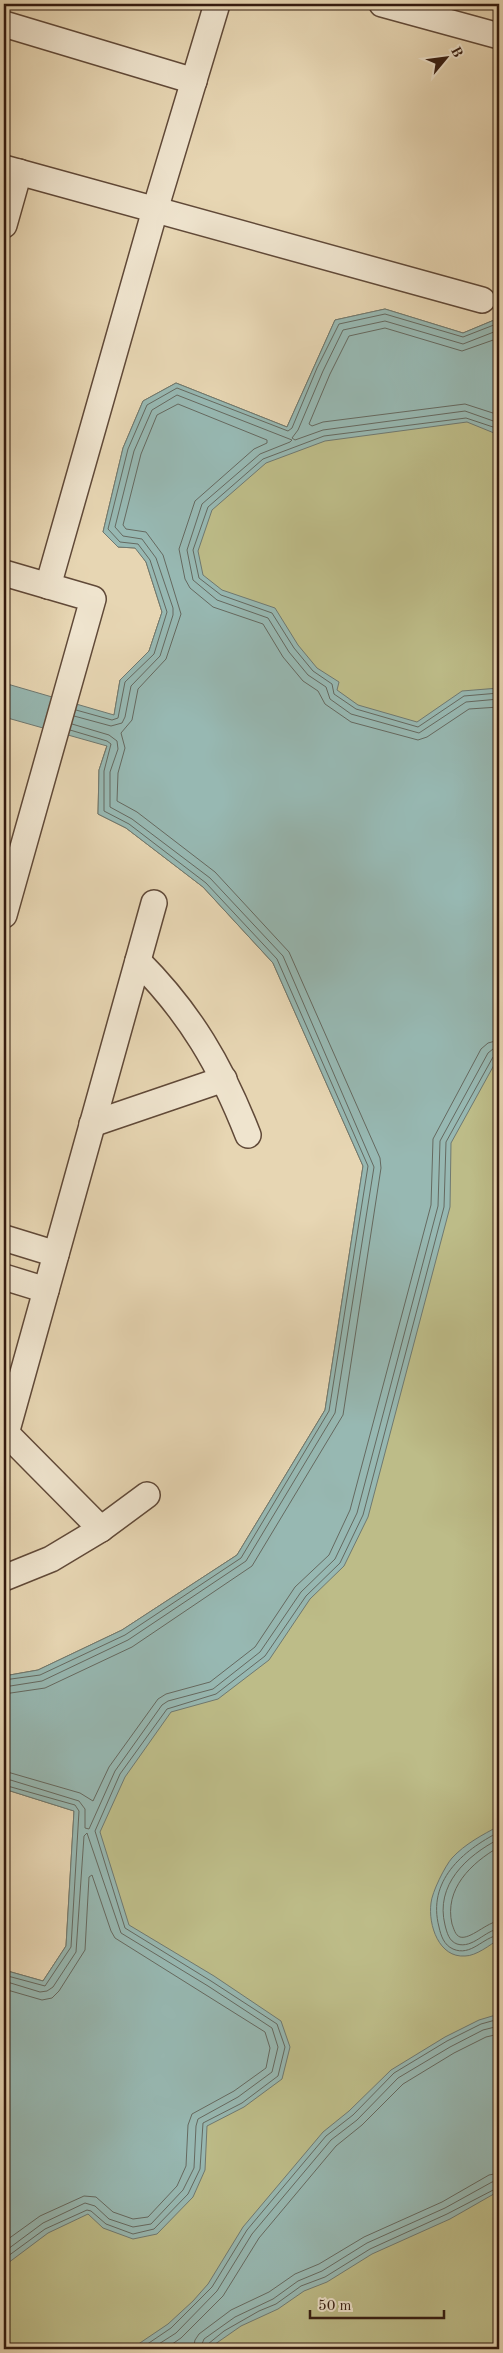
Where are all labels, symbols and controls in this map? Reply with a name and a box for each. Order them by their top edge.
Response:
north arrow [420,32,470,82]
text: B [448,44,465,60]
scale bar [310,2288,444,2320]
text: 50 m [318,2299,352,2314]

